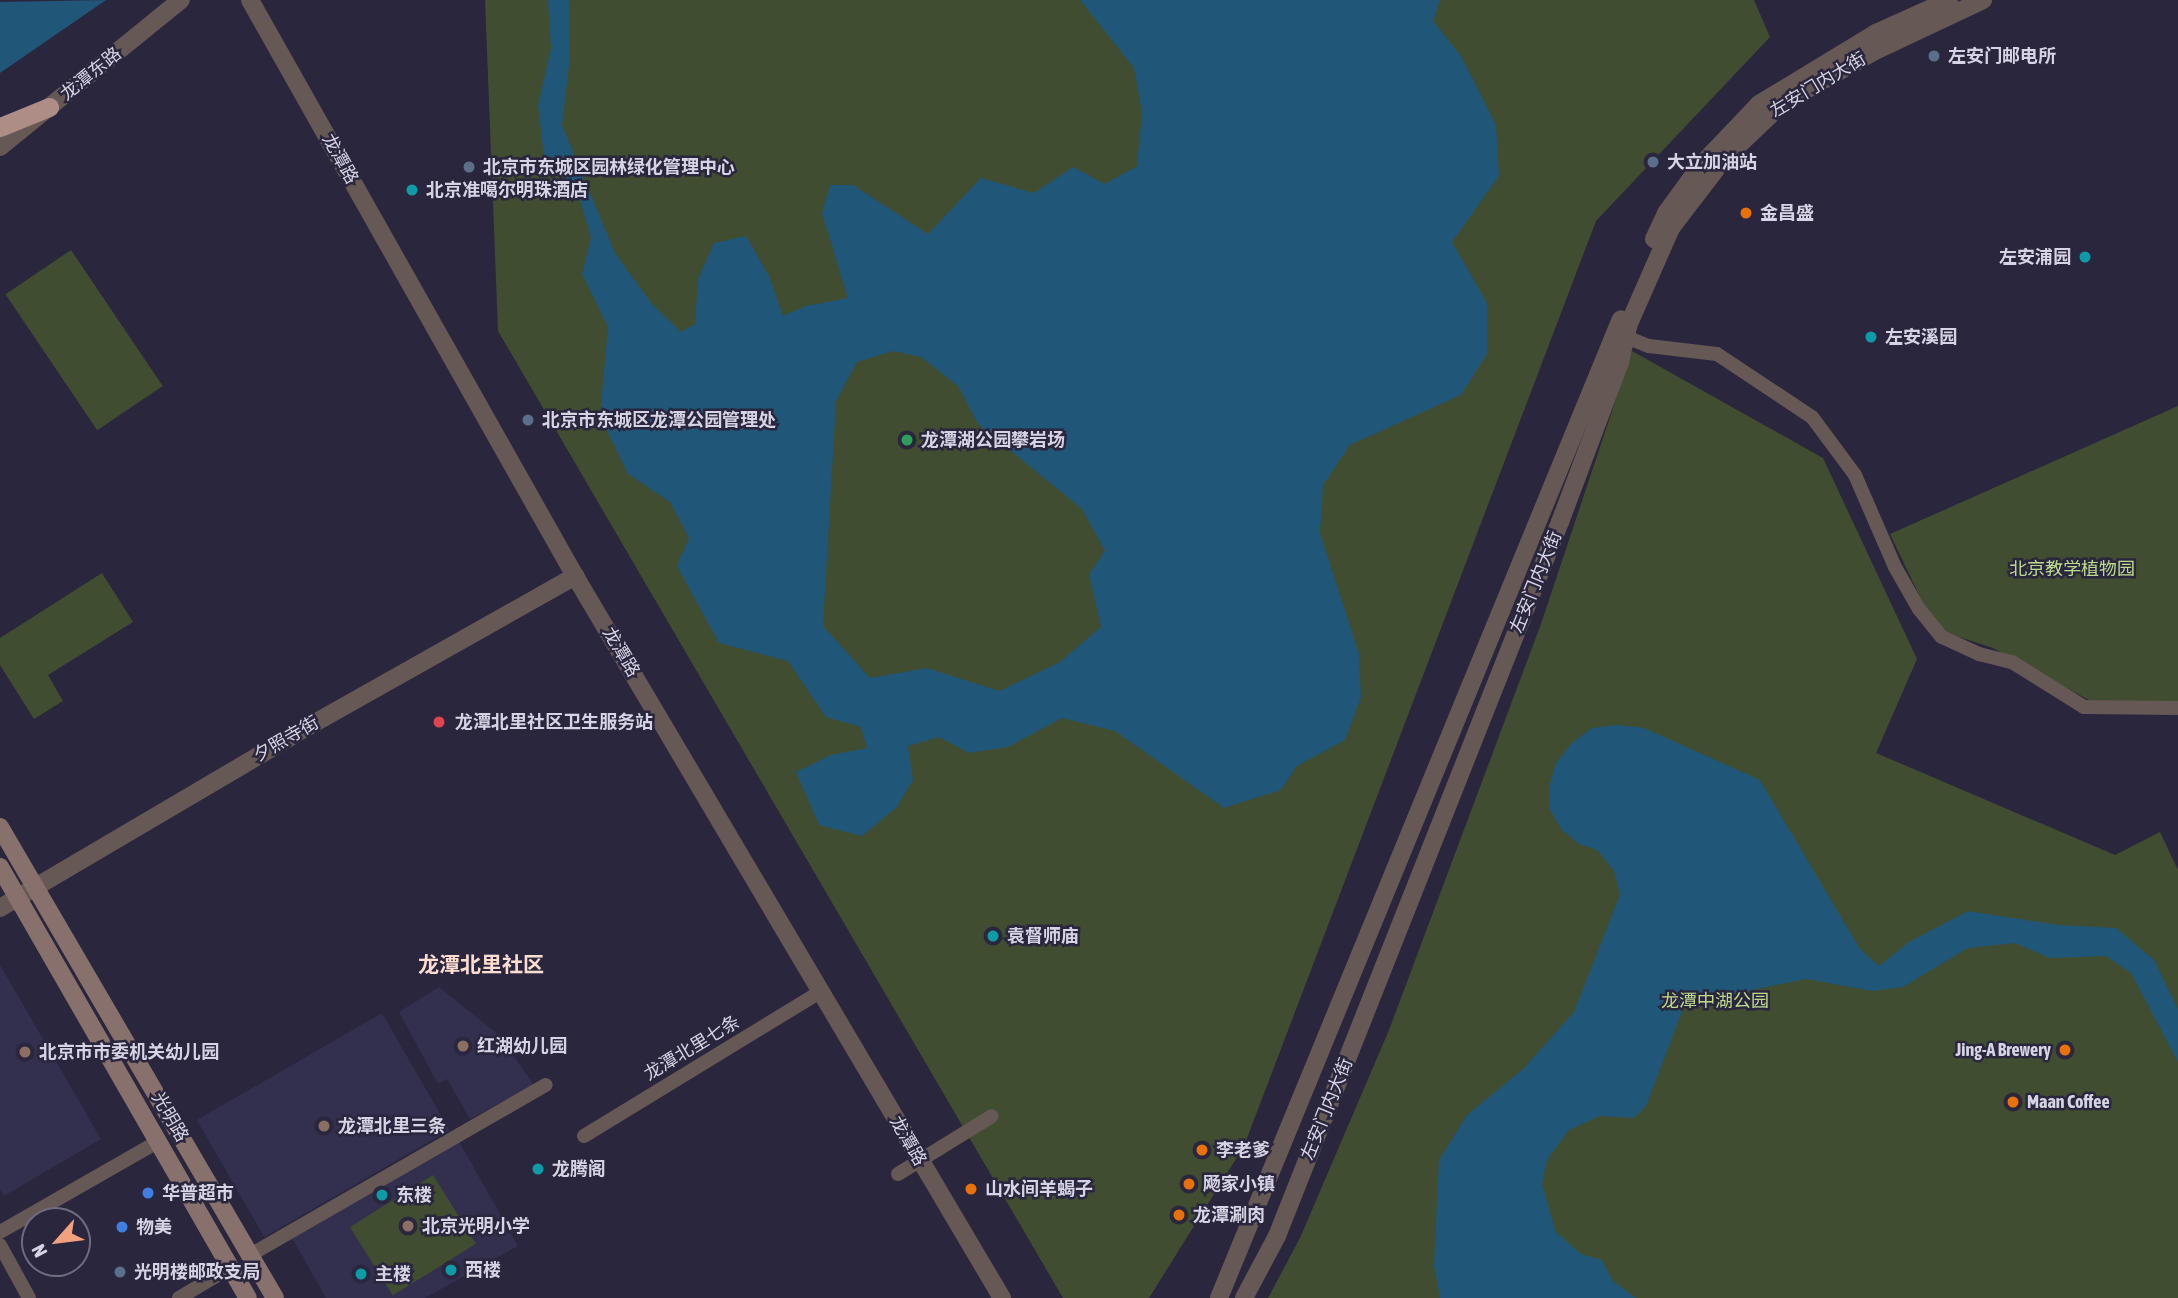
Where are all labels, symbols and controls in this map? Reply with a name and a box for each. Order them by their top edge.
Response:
street label: 龙潭东路 [56,43,126,105]
place label: 左安门邮电所 [1948,45,2056,67]
street label: 左安门内大街 [1766,48,1870,122]
marker: 左安门邮电所 [1926,48,1942,64]
street label: 龙潭路 [317,130,363,188]
place label: 大立加油站 [1667,151,1757,173]
marker: 大立加油站 [1645,154,1661,170]
place label: 北京市东城区园林绿化管理中心 [483,156,735,178]
marker: 北京市东城区园林绿化管理中心 [461,159,477,175]
place label: 北京准噶尔明珠酒店 [426,179,588,201]
marker: 北京准噶尔明珠酒店 [404,182,420,198]
place label: 金昌盛 [1760,202,1814,224]
marker: 金昌盛 [1738,205,1754,221]
place label: 左安浦园 [1999,246,2071,268]
marker: 左安浦园 [2077,249,2093,265]
place label: 左安溪园 [1885,326,1957,348]
marker: 左安溪园 [1863,329,1879,345]
place label: 北京市东城区龙潭公园管理处 [542,409,776,431]
marker: 北京市东城区龙潭公园管理处 [520,412,536,428]
place label: 龙潭湖公园攀岩场 [921,429,1065,451]
marker: 龙潭湖公园攀岩场 [899,432,915,448]
street label: 左安门内大街 [1506,528,1566,636]
park label: 北京教学植物园 [2009,558,2135,580]
street label: 龙潭路 [598,623,644,681]
place label: 龙潭北里社区卫生服务站 [455,711,653,733]
street label: 夕照寺街 [249,712,323,766]
marker: 龙潭北里社区卫生服务站 [429,712,449,732]
place label: 袁督师庙 [1007,925,1079,947]
marker: 袁督师庙 [985,928,1001,944]
district label: 龙潭北里社区 [418,951,544,977]
park label: 龙潭中湖公园 [1661,990,1769,1012]
street label: 龙潭北里七条 [640,1011,744,1085]
place label: 红湖幼儿园 [477,1035,567,1057]
marker: 红湖幼儿园 [455,1038,471,1054]
place label: Jing-A Brewery [1956,1039,2051,1061]
place label: 北京市市委机关幼儿园 [39,1041,219,1063]
marker: Jing-A Brewery [2057,1042,2073,1058]
marker: 北京市市委机关幼儿园 [17,1044,33,1060]
street label: 左安门内大街 [1297,1055,1357,1163]
street label: 光明路 [147,1088,193,1146]
place label: Maan Coffee [2027,1091,2110,1113]
marker: Maan Coffee [2005,1094,2021,1110]
street label: 龙潭路 [885,1112,931,1170]
place label: 龙潭北里三条 [338,1115,446,1137]
marker: 龙潭北里三条 [316,1118,332,1134]
place label: 李老爹 [1216,1139,1270,1161]
marker: 李老爹 [1194,1142,1210,1158]
place label: 龙腾阁 [552,1158,606,1180]
marker: 龙腾阁 [530,1161,546,1177]
place label: 飏家小镇 [1203,1173,1275,1195]
marker: 飏家小镇 [1181,1176,1197,1192]
place label: 山水间羊蝎子 [985,1178,1093,1200]
marker: 山水间羊蝎子 [963,1181,979,1197]
place label: 华普超市 [162,1182,234,1204]
place label: 东楼 [396,1184,432,1206]
marker: 华普超市 [140,1185,156,1201]
marker: 东楼 [374,1187,390,1203]
place label: 龙潭涮肉 [1193,1204,1265,1226]
north arrow [21,1207,91,1277]
marker: 龙潭涮肉 [1171,1207,1187,1223]
place label: 北京光明小学 [422,1215,530,1237]
place label: 物美 [136,1216,172,1238]
marker: 北京光明小学 [400,1218,416,1234]
marker: 物美 [114,1219,130,1235]
text: N [27,1241,52,1261]
place label: 西楼 [465,1259,501,1281]
place label: 光明楼邮政支局 [134,1261,260,1283]
marker: 西楼 [443,1262,459,1278]
place label: 主楼 [375,1263,411,1285]
marker: 光明楼邮政支局 [112,1264,128,1280]
marker: 主楼 [353,1266,369,1282]

